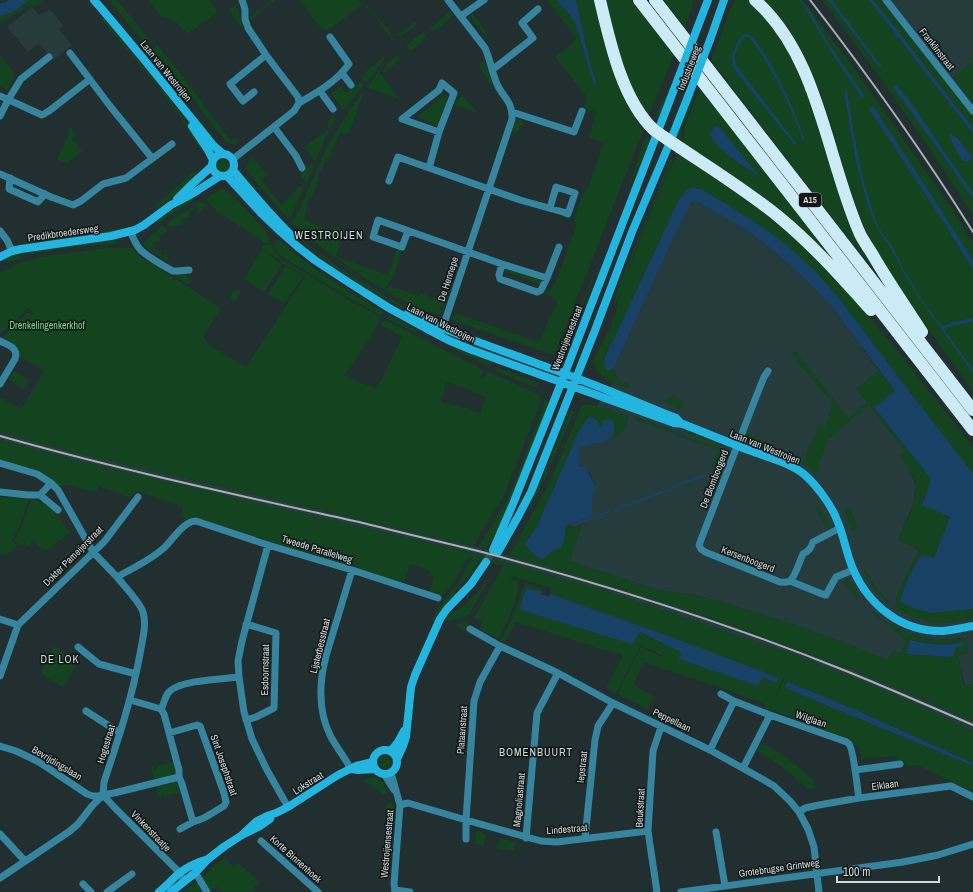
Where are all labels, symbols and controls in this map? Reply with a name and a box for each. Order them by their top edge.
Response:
street label: Franklinstraat [916,25,958,73]
street label: Laan van Westroijen [137,38,195,104]
street label: Industrieweg [675,43,704,92]
road number: A15 [799,193,821,207]
street label: Predikbroedersweg [27,222,100,244]
district label: WESTROIJEN [294,228,364,242]
street label: De Hennepe [435,255,461,303]
street label: Laan van Westroijen [405,300,477,346]
street label: Westroijensestraat [549,303,586,372]
park label: Drenkelingenkerkhof [9,319,86,332]
street label: Laan van Westroijen [728,427,802,467]
street label: De Blomboogerd [697,448,731,510]
street label: Dokter Pameijerstraat [40,523,106,589]
street label: Tweede Parallelweg [280,532,354,566]
street label: Kersenboogerd [719,543,777,575]
street label: Lijsterbesstraat [307,617,333,675]
street label: Esdoornstraat [258,644,272,696]
district label: DE LOK [40,652,80,666]
street label: Plataanstraat [454,705,470,755]
street label: Peppellaan [651,705,693,735]
street label: Wilglaan [794,708,828,730]
street label: Hogestraat [94,722,118,765]
street label: Sint Josephstraat [207,733,241,798]
street label: Bevrijdingslaan [29,743,85,783]
district label: BOMENBUURT [499,745,573,759]
street label: Iepstraat [574,750,590,784]
street label: Lokstraat [290,768,326,797]
street label: Magnoliastraat [510,772,528,828]
street label: Eiklaan [871,777,899,793]
street label: Beukstraat [632,787,648,828]
street label: Vinkenstraatje [128,808,174,855]
street label: Westroijensestraat [378,809,397,879]
street label: Lindestraat [546,821,589,837]
street label: Korte Binnenhoek [267,832,325,886]
street label: Grotebrugse Grintweg [738,856,821,880]
scale bar [837,858,939,884]
text: 100 m [843,864,870,880]

